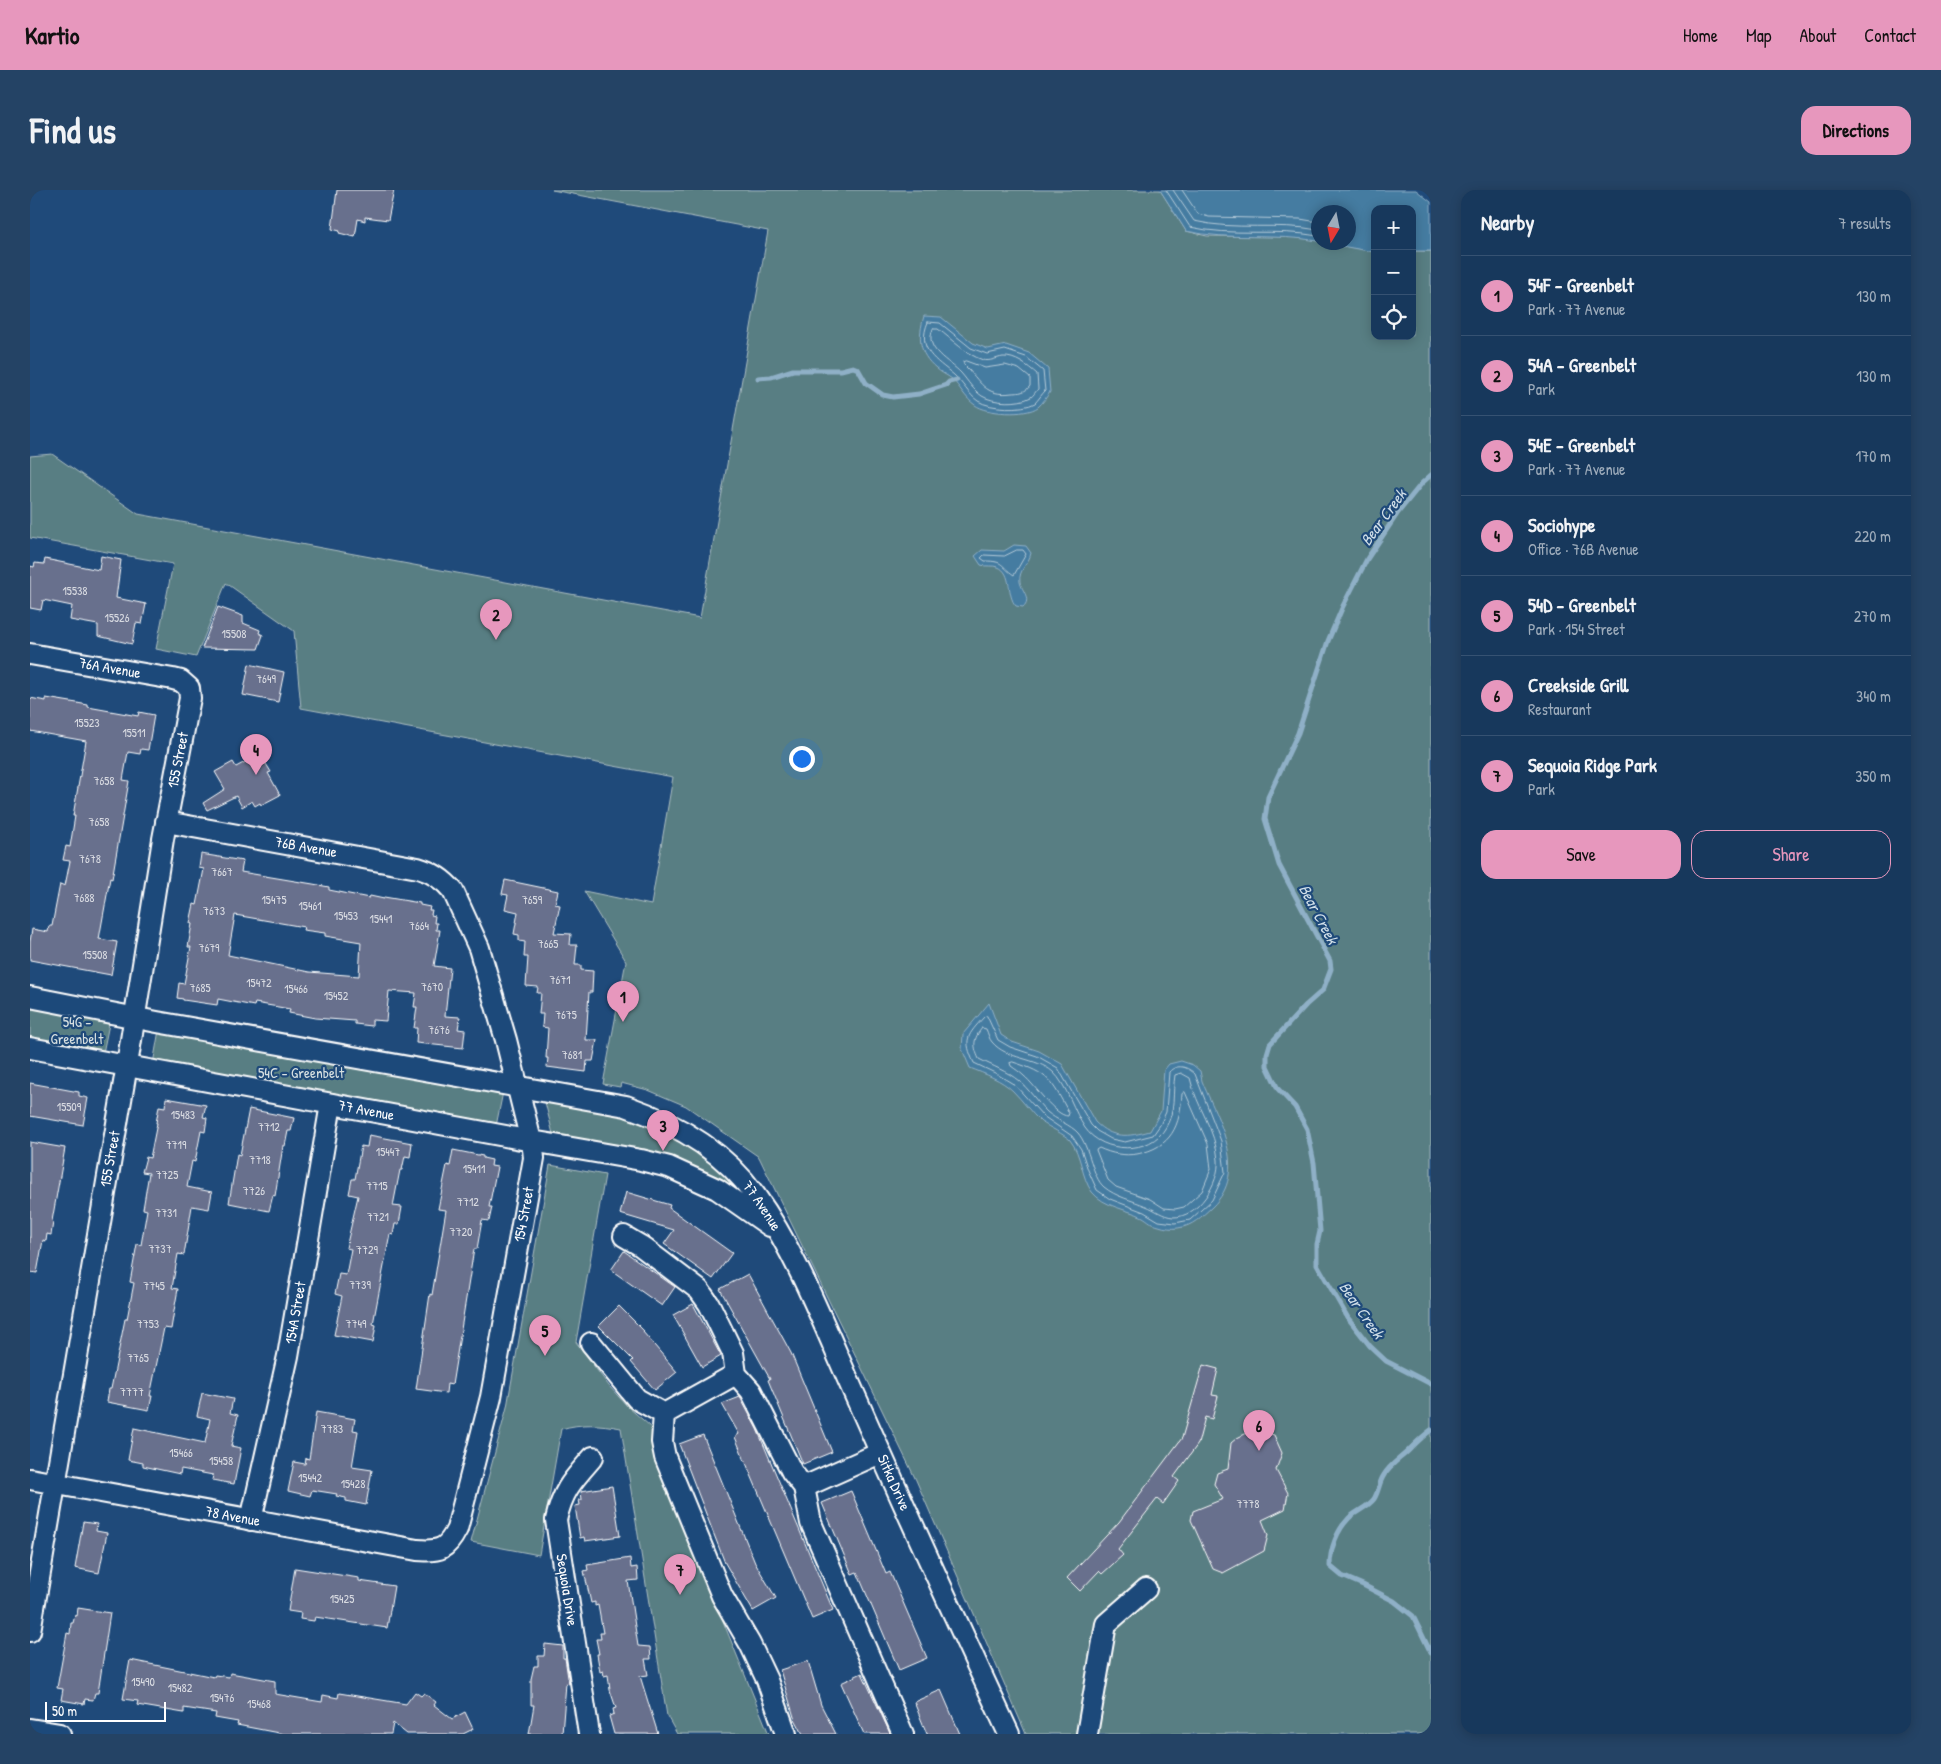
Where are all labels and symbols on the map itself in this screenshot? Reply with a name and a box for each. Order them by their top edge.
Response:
north arrow [1311,205,1356,250]
water label: Bear Creek [1355,483,1412,550]
house number: 15538 [62,582,88,599]
pin: 2 [480,599,512,640]
house number: 15526 [105,609,130,626]
house number: 15508 [221,625,247,642]
street label: 76A Avenue [77,652,142,683]
house number: 7649 [256,670,276,687]
house number: 15523 [74,714,100,731]
house number: 15511 [122,724,146,741]
street label: 155 Street [162,729,193,790]
pin: 4 [240,734,272,775]
your location [789,746,815,772]
house number: 7658 [93,772,115,789]
house number: 7658 [88,813,110,830]
street label: 76B Avenue [273,831,339,862]
house number: 7678 [79,850,101,867]
house number: 7667 [211,863,233,880]
water label: Bear Creek [1294,880,1345,949]
house number: 7688 [73,889,95,906]
house number: 15475 [262,891,286,908]
house number: 7659 [522,891,543,908]
house number: 15461 [298,897,322,914]
house number: 7673 [203,902,225,919]
house number: 15453 [334,907,358,924]
house number: 15441 [370,910,392,927]
house number: 7664 [409,917,430,934]
house number: 7665 [538,935,558,952]
house number: 7679 [198,939,220,956]
house number: 15508 [82,946,108,963]
house number: 7671 [549,971,571,988]
house number: 15472 [246,974,272,991]
house number: 7670 [421,978,443,995]
house number: 7685 [189,979,211,996]
house number: 15466 [284,980,308,997]
pin: 1 [607,981,639,1022]
house number: 15452 [324,987,349,1004]
house number: 7675 [555,1006,577,1023]
park label: 54G - Greenbelt [51,1011,104,1049]
house number: 7676 [428,1021,450,1038]
house number: 7681 [562,1046,582,1063]
park label: 54C - Greenbelt [258,1062,345,1083]
street label: 77 Avenue [337,1094,396,1125]
house number: 15509 [57,1098,82,1115]
house number: 15483 [171,1106,195,1123]
pin: 3 [647,1110,679,1151]
house number: 7712 [258,1118,280,1135]
street label: 155 Street [94,1128,125,1189]
house number: 7719 [166,1136,187,1153]
house number: 15447 [376,1143,400,1160]
house number: 7718 [249,1151,271,1168]
house number: 15411 [463,1160,485,1177]
house number: 7725 [156,1166,178,1183]
street label: 77 Avenue [738,1176,787,1235]
house number: 7715 [366,1177,388,1194]
house number: 7726 [243,1182,265,1199]
street label: 154 Street [508,1184,539,1244]
house number: 7712 [457,1193,479,1210]
house number: 7731 [155,1204,177,1221]
house number: 7721 [367,1208,389,1225]
house number: 7720 [450,1223,472,1240]
house number: 7737 [148,1240,172,1257]
house number: 7729 [356,1241,379,1258]
house number: 7739 [349,1276,371,1293]
house number: 7745 [143,1277,165,1294]
water label: Bear Creek [1334,1277,1390,1344]
street label: 154A Street [279,1279,311,1346]
house number: 7753 [137,1315,159,1332]
house number: 7749 [346,1315,367,1332]
pin: 5 [529,1315,561,1356]
house number: 7765 [127,1349,149,1366]
house number: 7777 [120,1383,144,1400]
pin: 6 [1243,1410,1275,1451]
house number: 7783 [321,1420,343,1437]
house number: 15466 [169,1444,193,1461]
street label: Sitka Drive [873,1451,916,1514]
house number: 15458 [209,1452,233,1469]
house number: 15442 [298,1469,322,1486]
house number: 15428 [341,1475,365,1492]
house number: 7778 [1236,1495,1260,1512]
street label: 78 Avenue [204,1500,262,1531]
street label: Sequoia Drive [551,1552,584,1628]
pin: 7 [664,1554,696,1595]
house number: 15425 [330,1590,354,1607]
house number: 15490 [131,1673,155,1690]
house number: 15482 [168,1679,193,1696]
house number: 15476 [210,1689,235,1706]
house number: 15468 [247,1695,271,1712]
scale bar [45,1699,166,1722]

